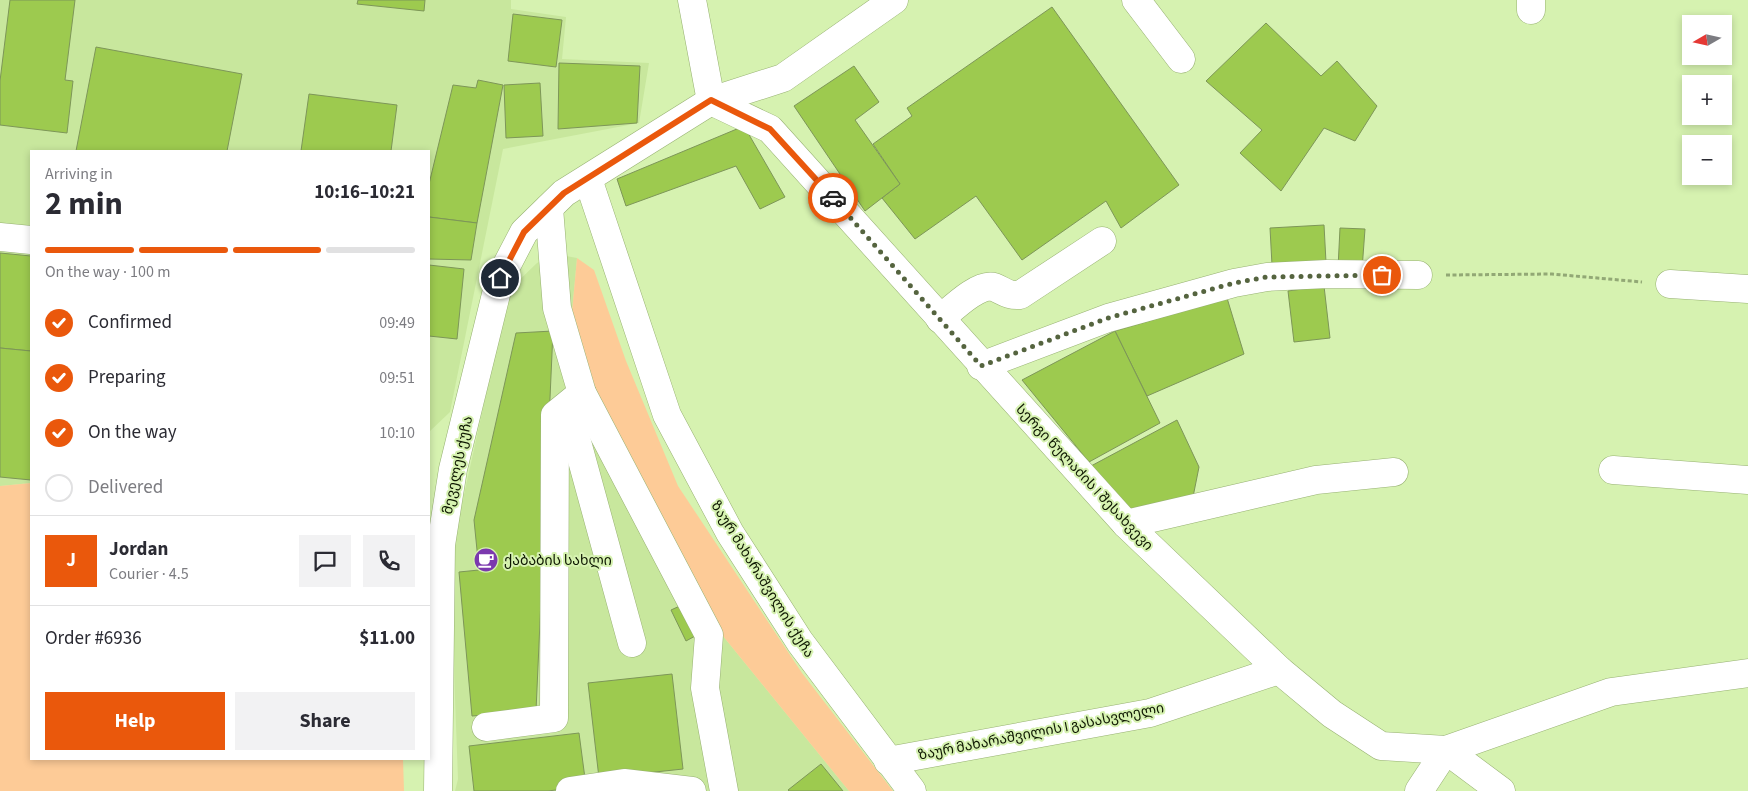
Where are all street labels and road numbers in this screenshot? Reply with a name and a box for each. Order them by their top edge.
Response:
street label: სერგი წულაძის I შესახვევი [1011,400,1158,555]
street label: მეველეს ქუჩა [438,414,478,516]
street label: ზაურ მახარაშვილის ქუჩა [706,497,819,662]
street label: ზაურ მახარაშვილის I გასასვლელი [917,698,1166,766]

